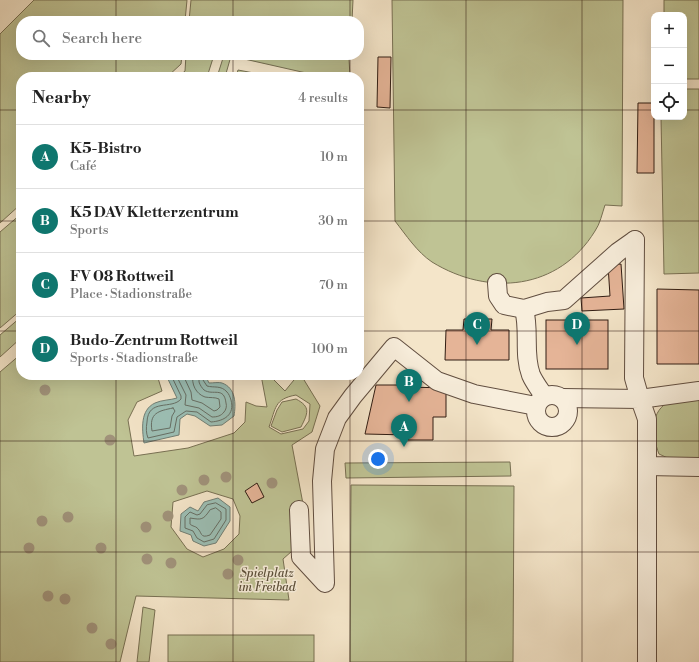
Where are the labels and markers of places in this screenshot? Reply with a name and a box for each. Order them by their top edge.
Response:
pin: C [464,312,490,345]
pin: D [564,312,590,345]
pin: B [396,369,422,402]
pin: A [391,414,417,447]

